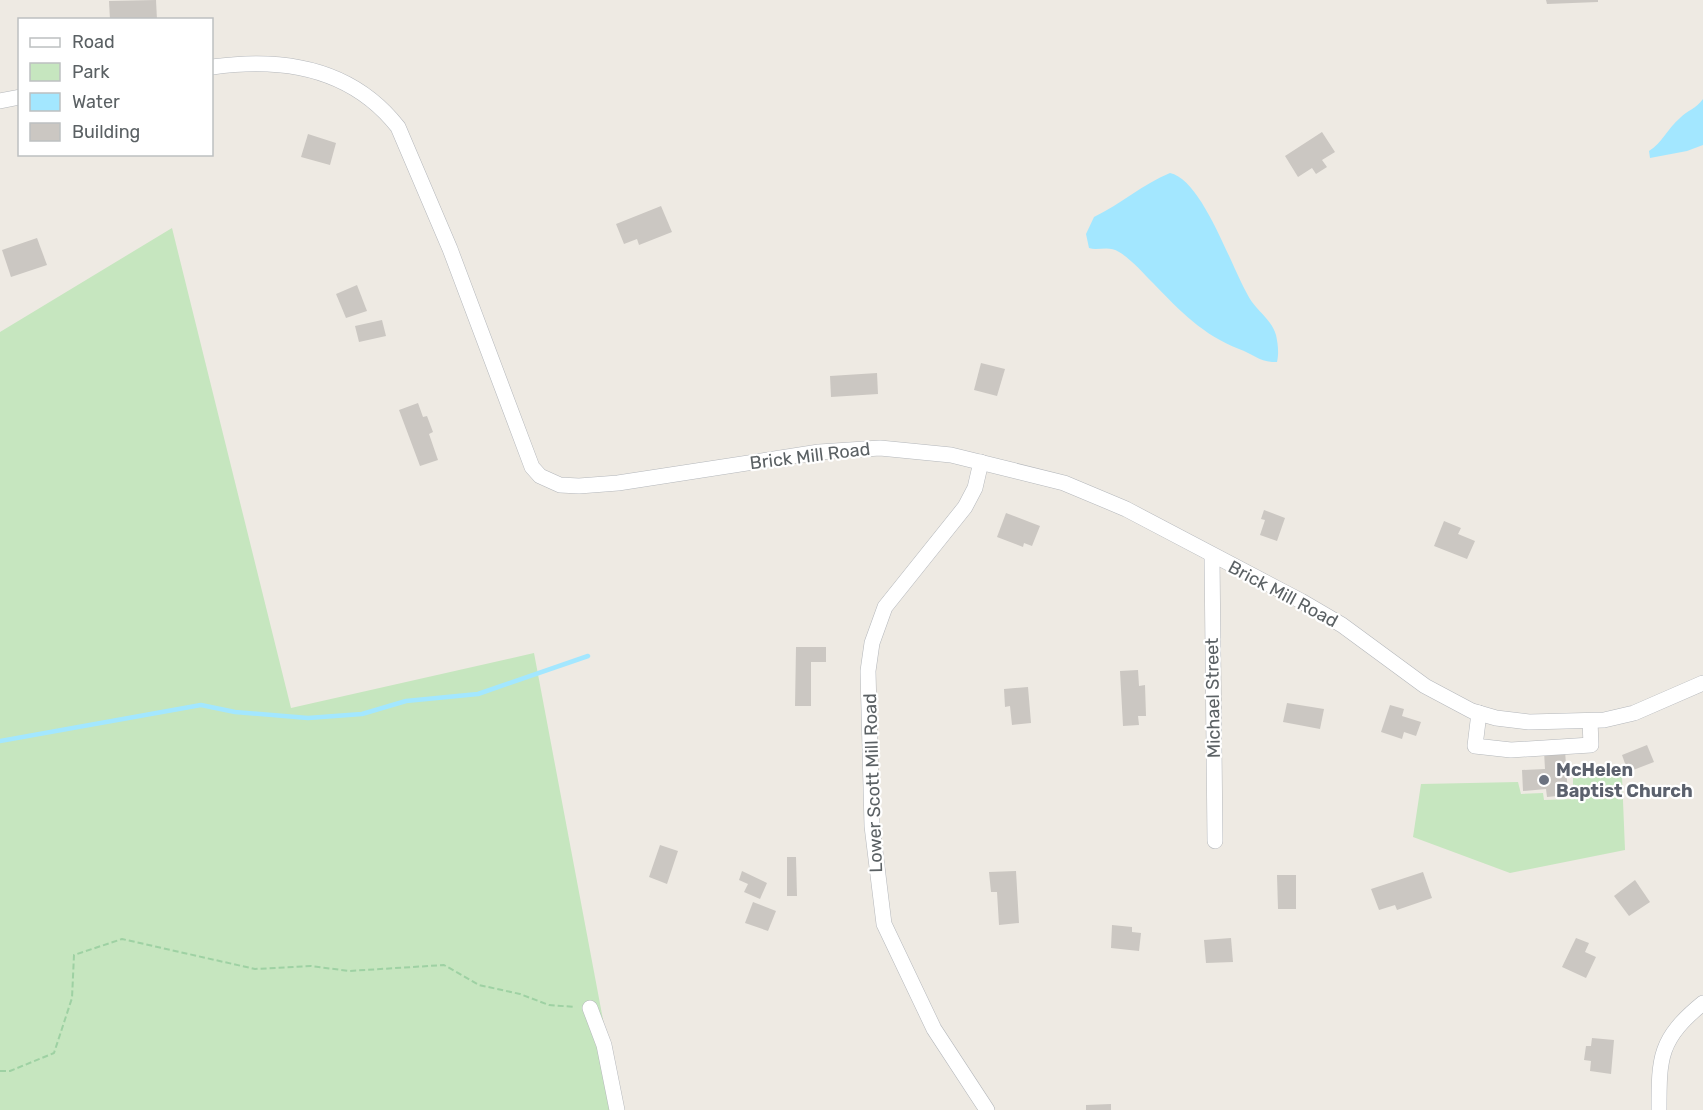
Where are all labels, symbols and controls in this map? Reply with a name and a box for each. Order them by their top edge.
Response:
legend [18,18,213,156]
text: Road [72,31,115,53]
text: Park [72,61,110,83]
text: Water [72,91,120,113]
text: Building [72,121,140,143]
street label: Brick Mill Road [749,438,871,474]
street label: Brick Mill Road [1224,556,1342,632]
street label: Michael Street [1201,638,1225,758]
street label: Lower Scott Mill Road [859,693,887,873]
place label: McHelen Baptist Church [1556,759,1693,802]
marker: McHelen Baptist Church [1537,773,1551,787]

